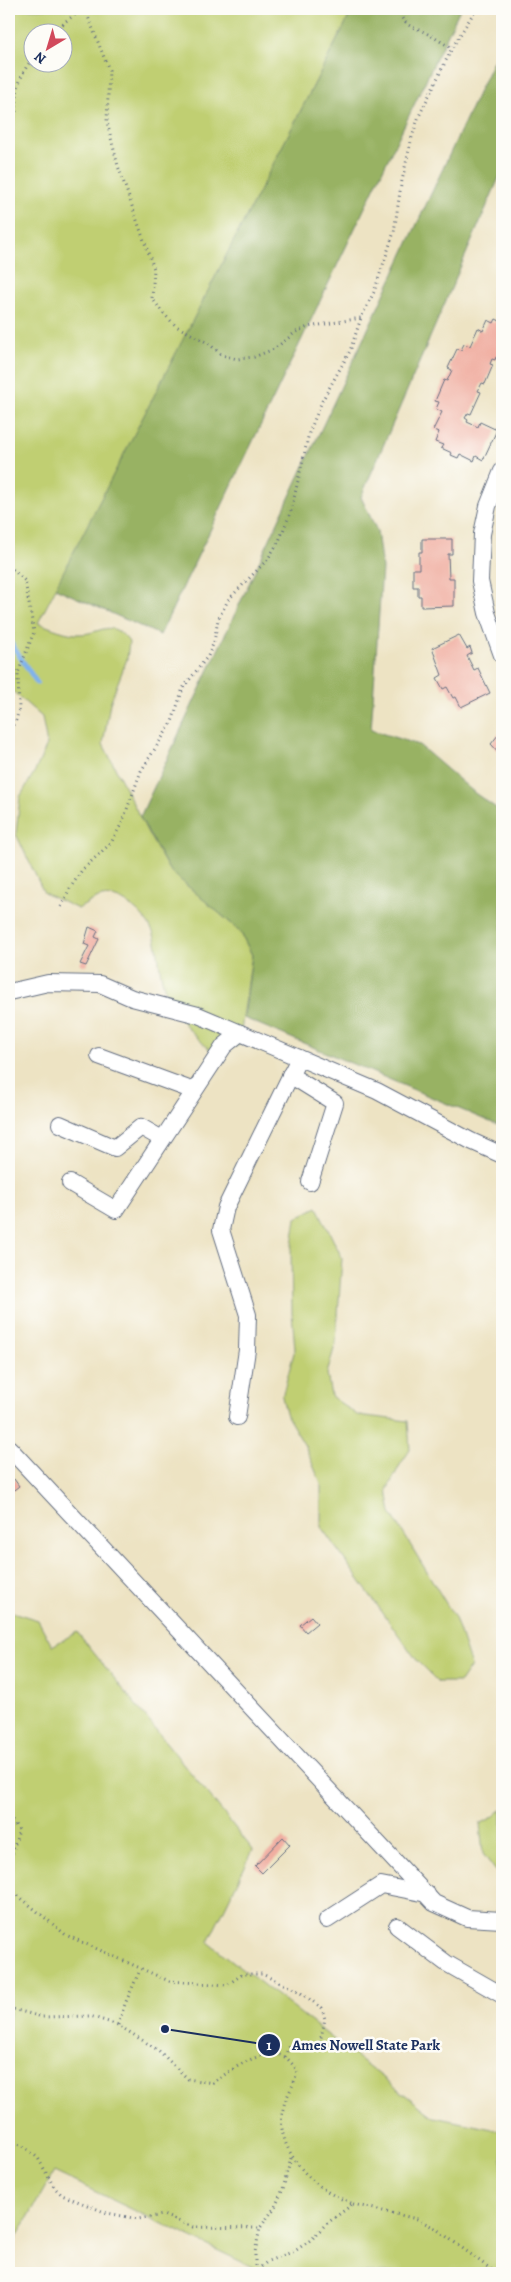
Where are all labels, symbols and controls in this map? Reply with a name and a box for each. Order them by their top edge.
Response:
north arrow [22,22,72,72]
text: N [30,47,50,68]
callout: Ames Nowell State Park [257,2030,450,2060]
text: 1 [266,2035,272,2055]
text: Ames Nowell State Park [291,2035,440,2055]

